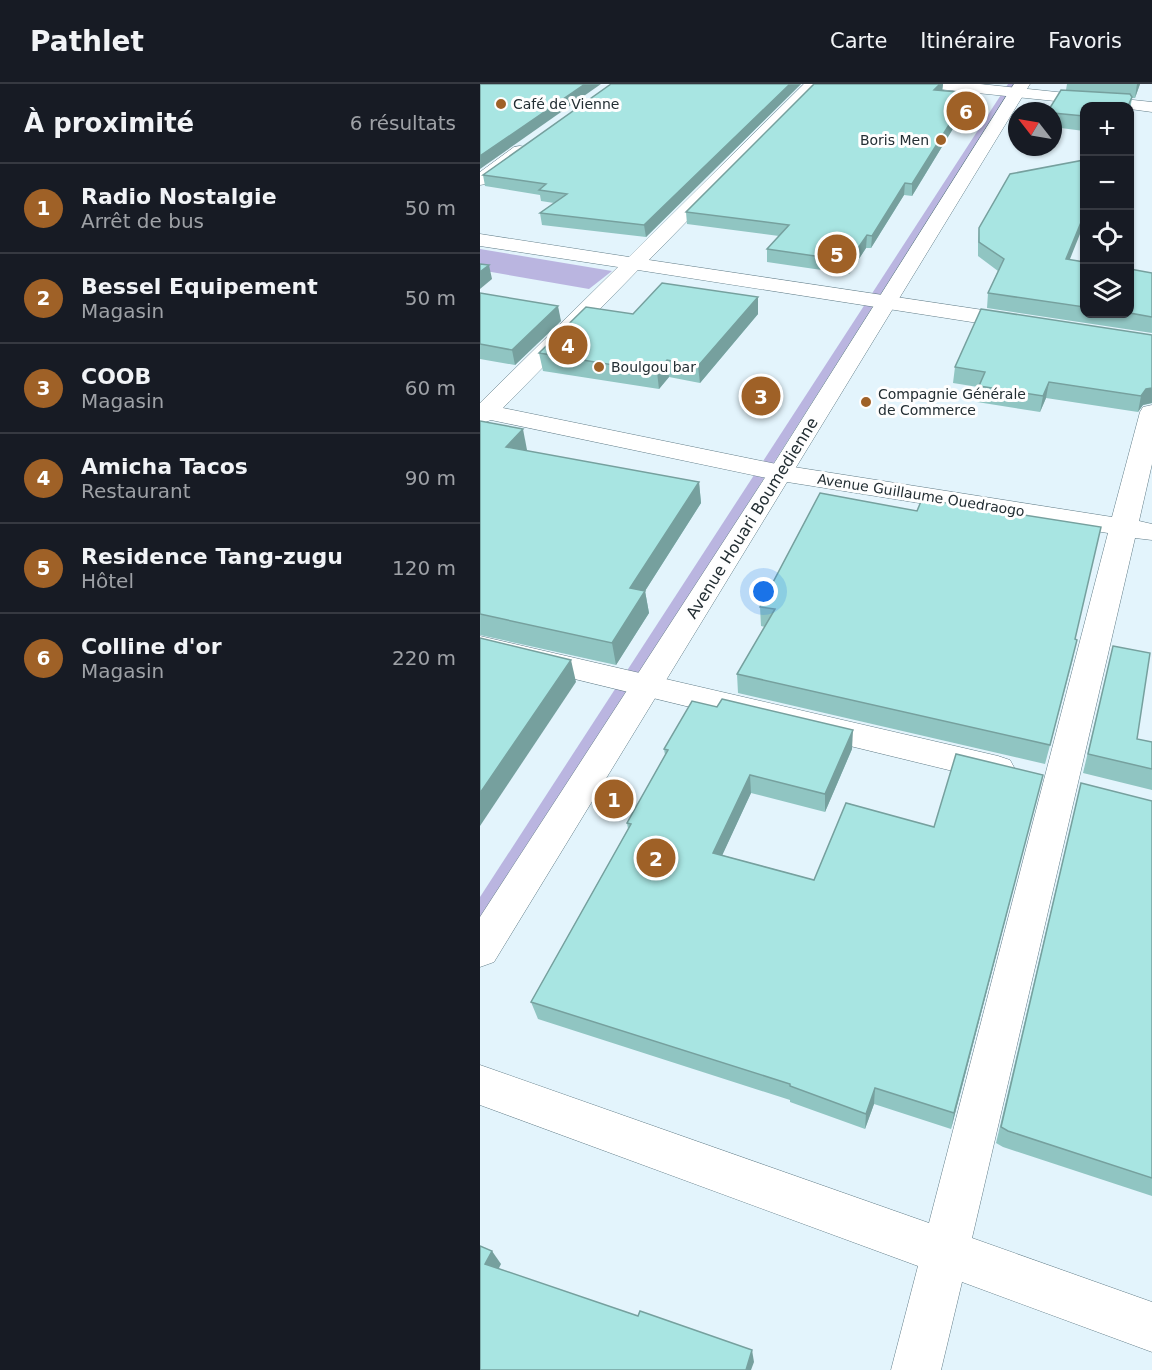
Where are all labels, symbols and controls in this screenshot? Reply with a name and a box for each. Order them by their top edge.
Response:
text: Pathlet [30,25,144,58]
text: Carte [830,29,887,53]
text: Itinéraire [920,29,1015,53]
text: Favoris [1048,29,1122,53]
pin: 6 [946,88,986,134]
place label: Café de Vienne [513,96,619,112]
marker: Café de Vienne [494,97,508,111]
north arrow [1008,102,1062,156]
map controls [1080,102,1134,318]
button: + [1080,102,1134,156]
text: À proximité [24,108,194,138]
text: 6 résultats [350,111,456,135]
place label: Boris Men [860,132,929,148]
marker: Boris Men [934,133,948,147]
button: − [1080,156,1134,210]
text: Radio Nostalgie [81,184,277,209]
text: 1 [37,196,50,220]
text: 50 m [405,196,456,220]
text: Arrêt de bus [81,209,204,233]
button: locate [1080,210,1134,264]
pin: 5 [818,232,856,276]
button: layers [1080,264,1134,318]
text: Bessel Equipement [81,274,318,299]
text: 2 [37,286,50,310]
text: 50 m [405,286,456,310]
text: Magasin [81,299,164,323]
pin: 4 [548,322,587,368]
place label: Boulgou bar [611,359,696,375]
marker: Boulgou bar [592,360,606,374]
text: COOB [81,364,151,389]
pin: 3 [742,374,780,418]
text: 3 [37,376,50,400]
text: 60 m [405,376,456,400]
place label: Compagnie Générale de Commerce [878,386,1026,418]
text: Magasin [81,389,164,413]
marker: Compagnie Générale de Commerce [859,395,873,409]
street label: Avenue Houari Boumedienne [682,414,822,622]
text: Amicha Tacos [81,454,248,479]
text: 4 [37,466,50,490]
text: 90 m [405,466,456,490]
street label: Avenue Guillaume Ouedraogo [816,471,1026,519]
text: Restaurant [81,479,191,503]
text: Residence Tang-zugu [81,544,343,569]
text: 5 [37,556,50,580]
text: 120 m [392,556,456,580]
text: Hôtel [81,569,134,593]
your location [749,577,778,606]
text: Colline d'or [81,634,222,659]
text: 6 [37,646,50,670]
text: 220 m [392,646,456,670]
text: Magasin [81,659,164,683]
pin: 1 [594,776,634,822]
pin: 2 [636,836,675,880]

